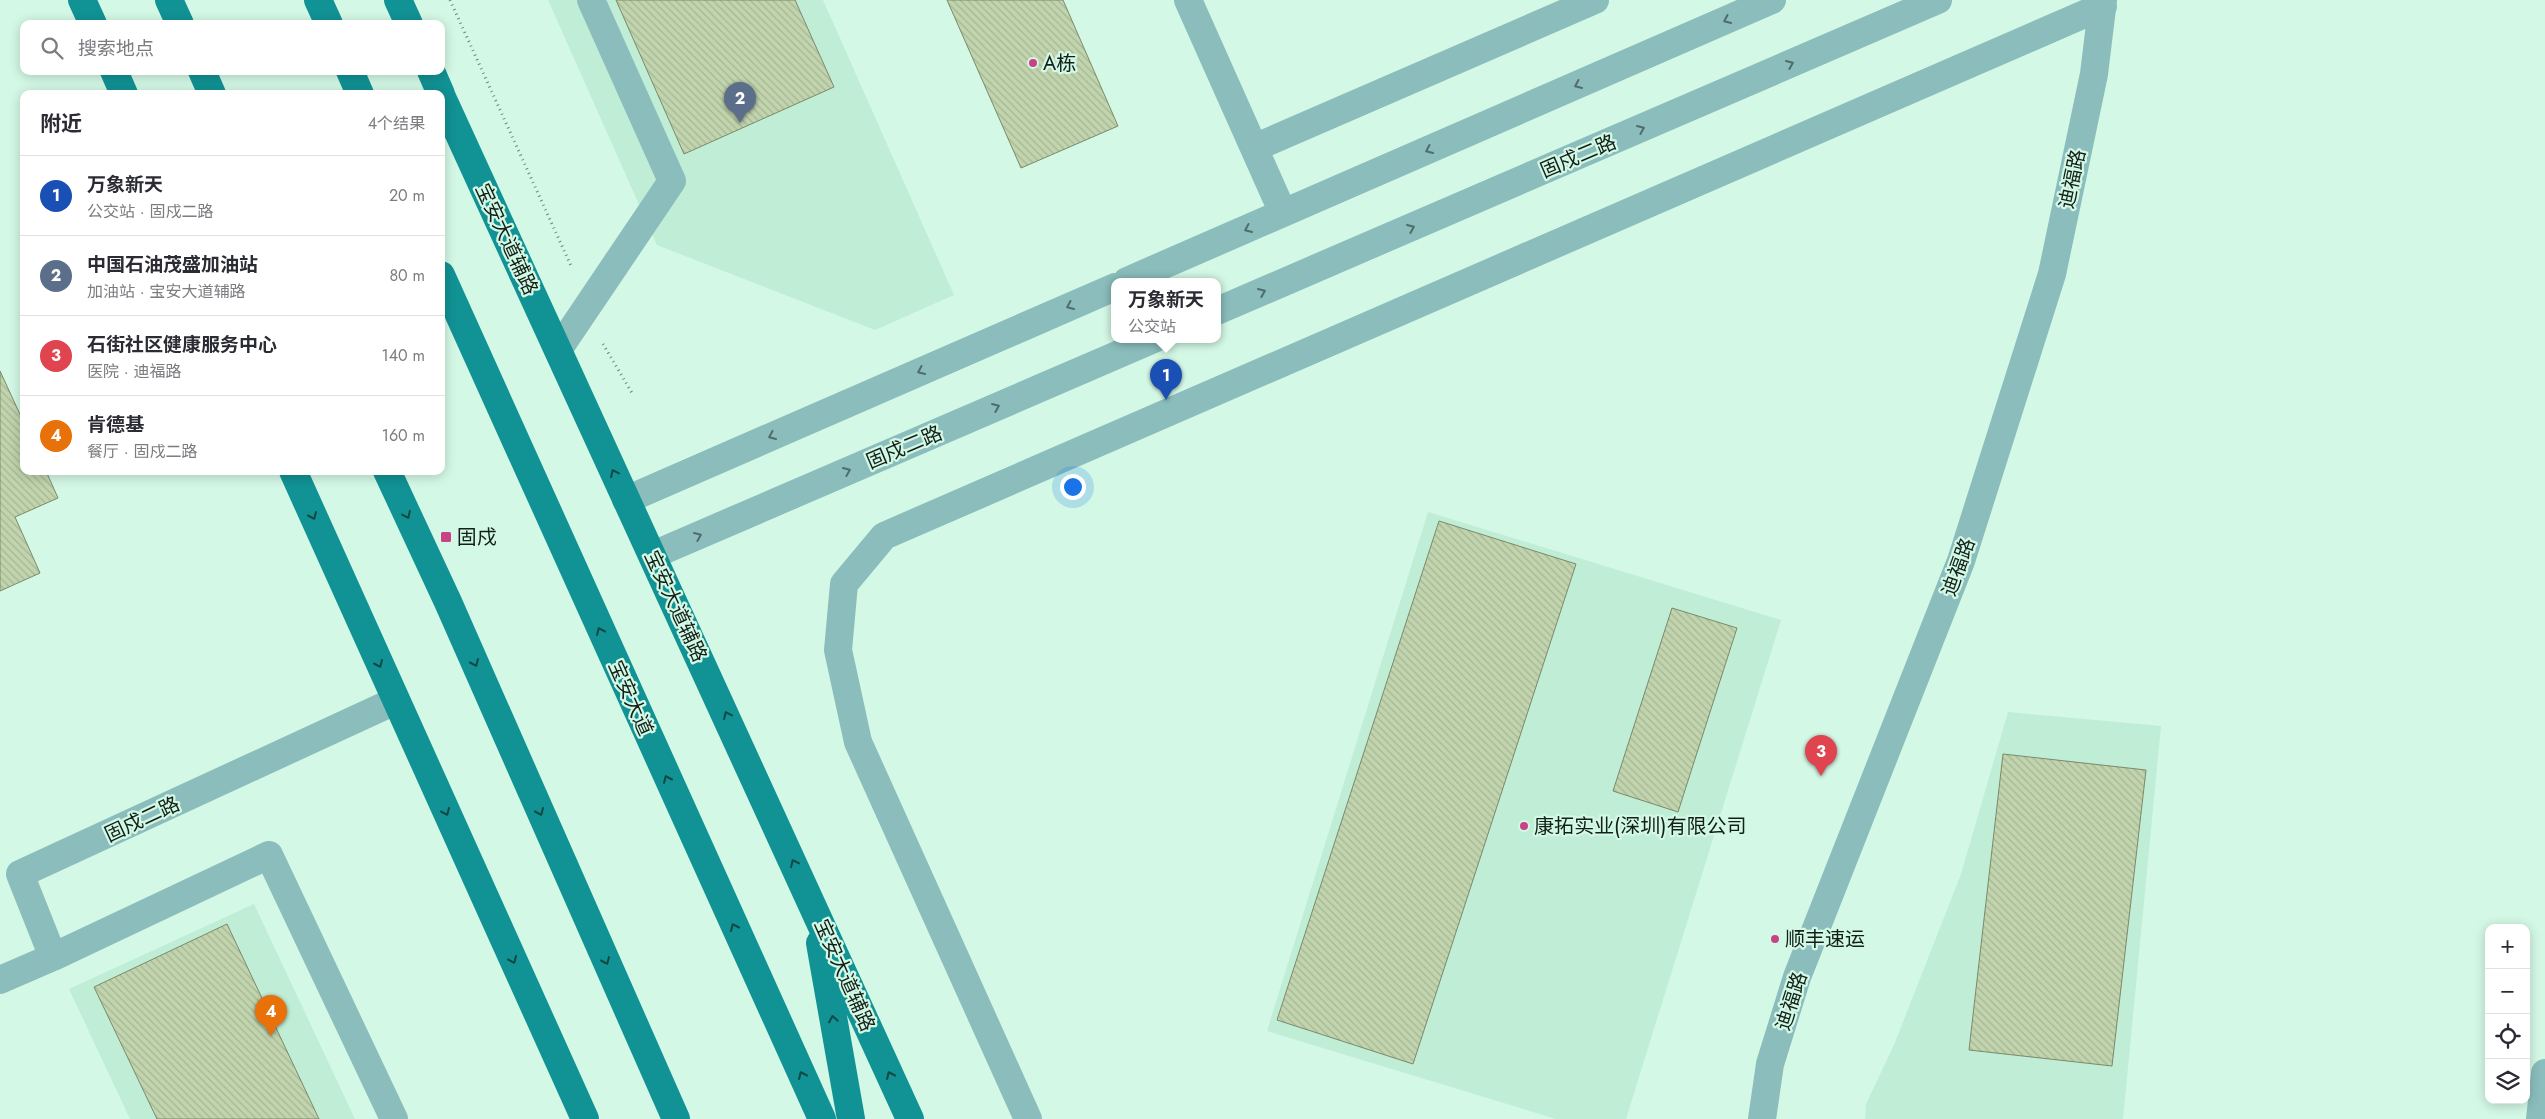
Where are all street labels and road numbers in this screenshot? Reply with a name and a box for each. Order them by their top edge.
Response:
street label: 固戍二路 [1536,127,1621,185]
street label: 迪福路 [2052,147,2093,211]
street label: 宝安大道辅路 [468,179,545,300]
street label: 固戍二路 [862,418,947,476]
street label: 迪福路 [1935,534,1982,600]
street label: 宝安大道辅路 [637,546,714,667]
street label: 宝安大道 [601,656,660,741]
street label: 固戍二路 [100,789,185,849]
street label: 宝安大道辅路 [807,914,882,1036]
street label: 迪福路 [1768,968,1815,1034]

